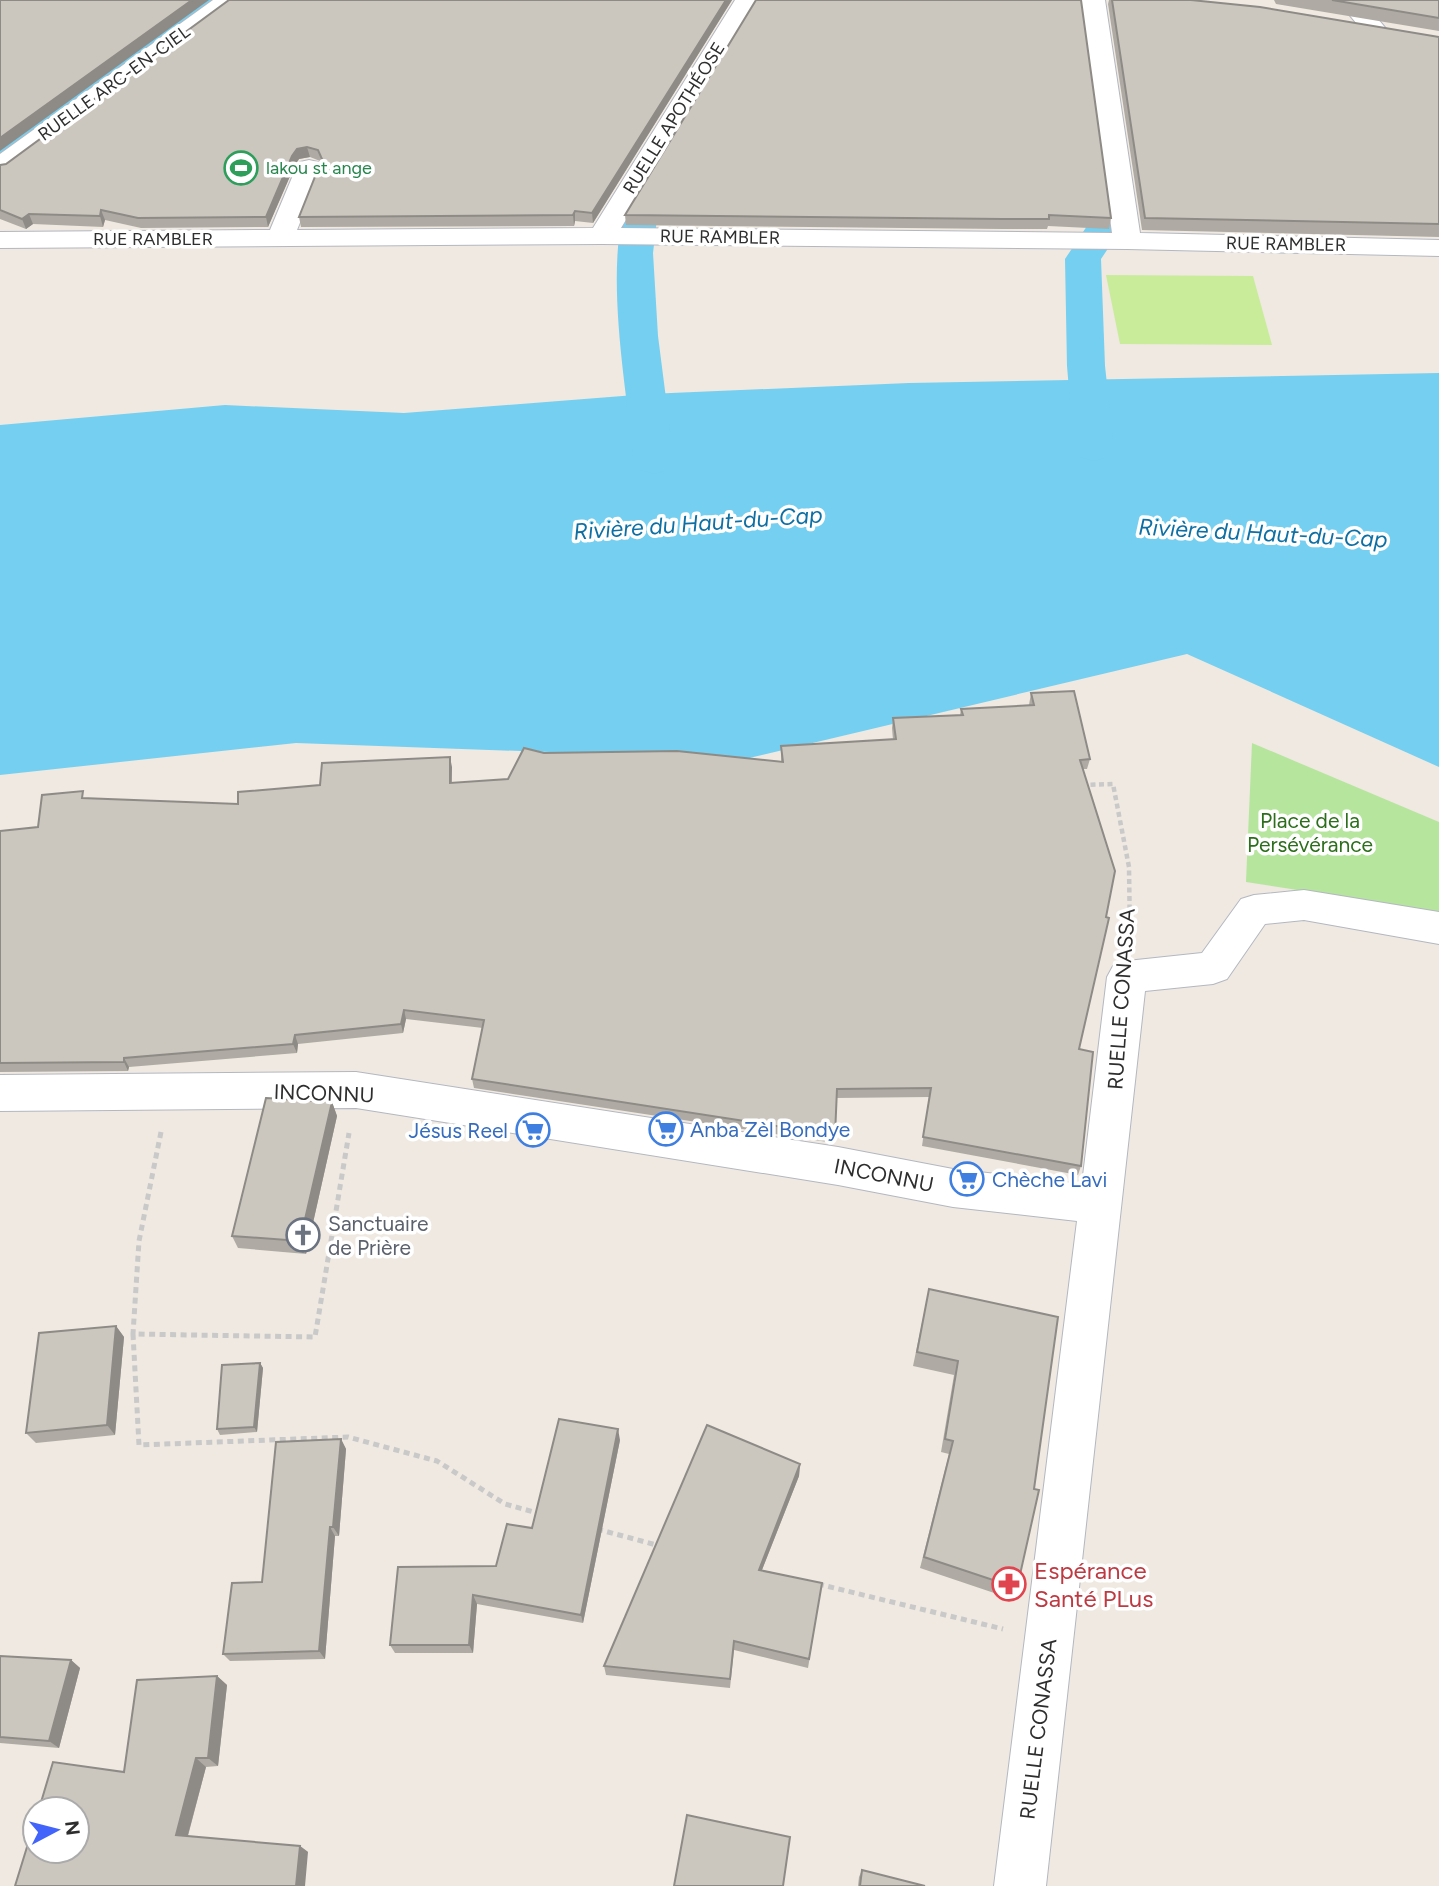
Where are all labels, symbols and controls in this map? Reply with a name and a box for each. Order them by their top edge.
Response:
street label: RUELLE ARC-EN-CIEL [34,20,195,145]
street label: RUELLE APOTHÉOSE [618,38,730,198]
sports icon: lakou st ange [222,149,260,187]
place label: lakou st ange [266,157,372,179]
street label: RUE RAMBLER [660,225,780,249]
street label: RUE RAMBLER [93,228,213,250]
street label: RUE RAMBLER [1226,232,1346,256]
water label: Rivière du Haut-du-Cap [573,500,823,546]
water label: Rivière du Haut-du-Cap [1138,512,1388,554]
park label: Place de la Persévérance [1247,808,1373,857]
street label: RUELLE CONASSA [1102,907,1140,1091]
street label: INCONNU [273,1079,375,1107]
supermarket icon: Anba Zèl Bondye [647,1110,685,1148]
supermarket icon: Jésus Reel [514,1111,552,1149]
place label: Anba Zèl Bondye [690,1117,850,1142]
place label: Jésus Reel [409,1118,508,1143]
street label: INCONNU [832,1153,936,1197]
supermarket icon: Chèche Lavi [948,1160,986,1198]
place label: Chèche Lavi [992,1167,1107,1192]
place label: Sanctuaire de Prière [328,1211,429,1260]
church icon: Sanctuaire de Prière [284,1216,322,1254]
place label: Espérance Santé PLus [1034,1556,1153,1613]
pharmacy icon: Espérance Santé PLus [990,1565,1028,1603]
street label: RUELLE CONASSA [1015,1637,1061,1821]
north arrow [21,1795,91,1865]
text: N [60,1819,85,1837]

